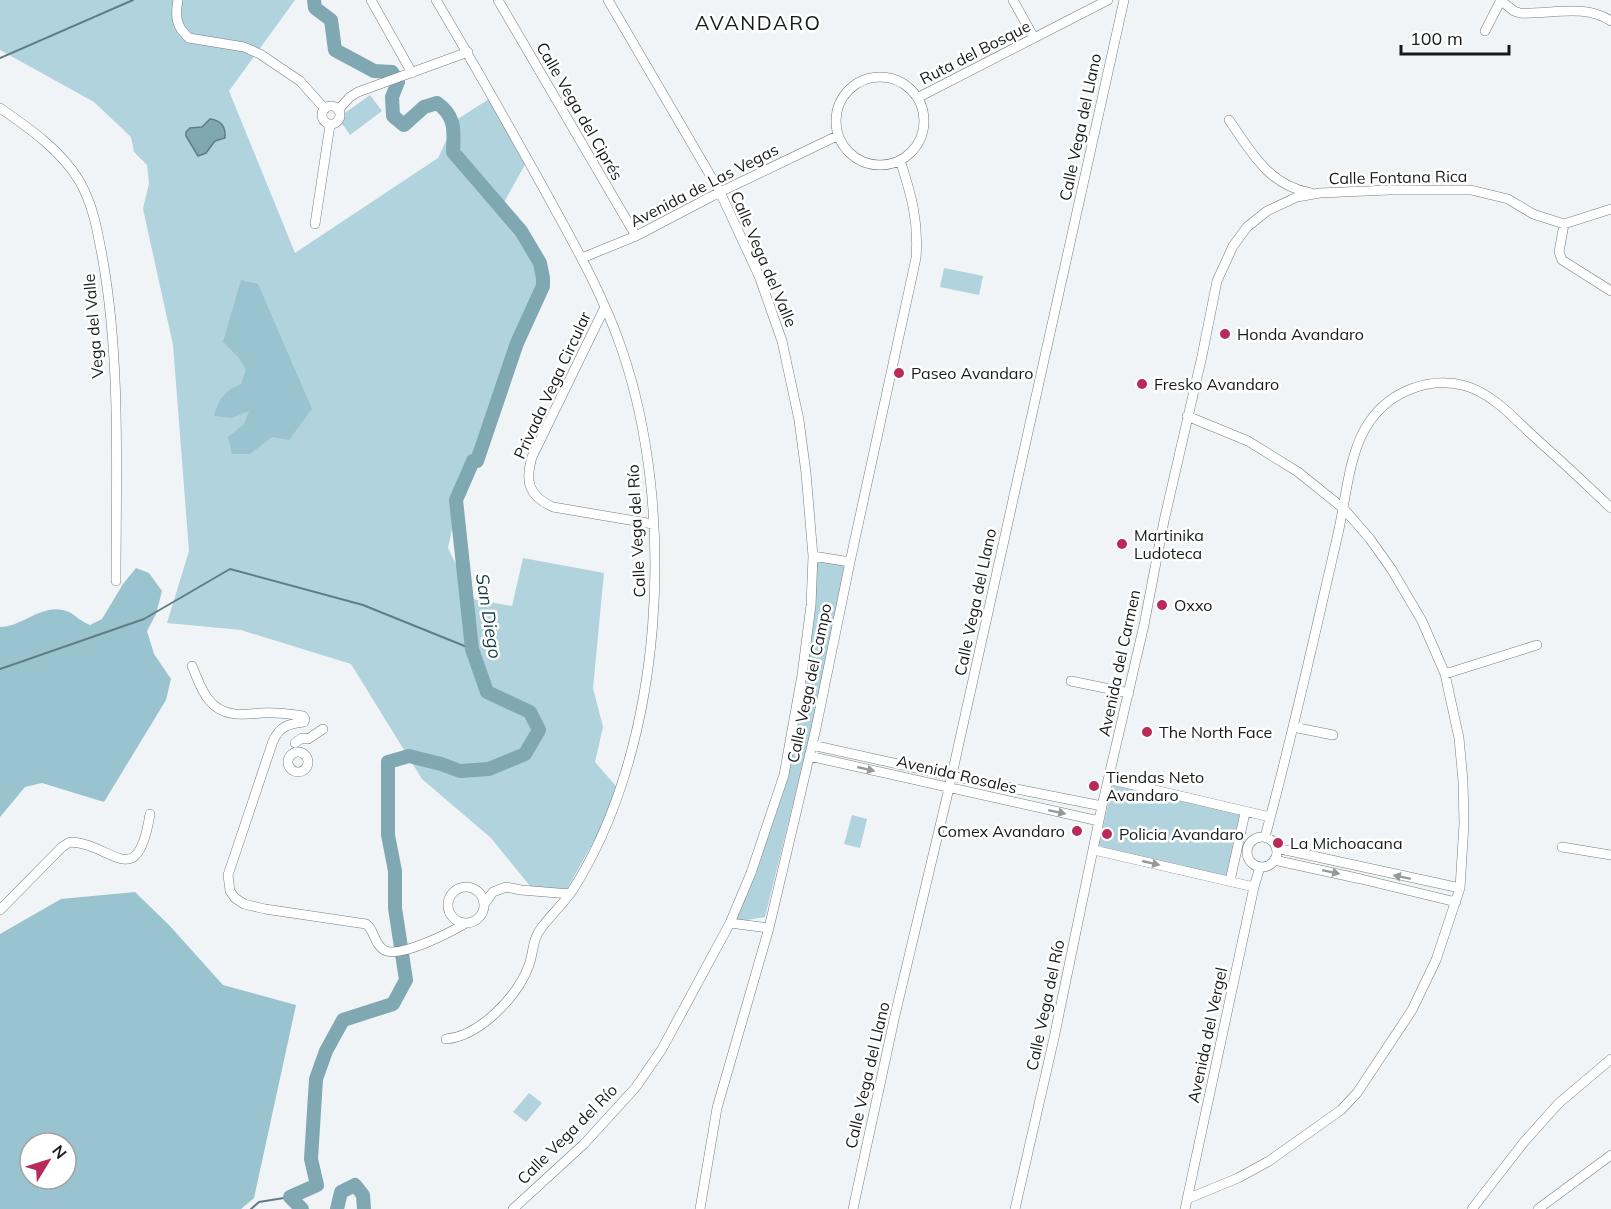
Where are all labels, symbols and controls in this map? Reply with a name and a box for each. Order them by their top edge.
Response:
district label: AVANDARO [695,10,821,35]
street label: Ruta del Bosque [916,16,1034,88]
scale bar [1401,18,1509,56]
text: 100 m [1410,27,1463,50]
street label: Calle Vega del Ciprés [532,38,628,184]
street label: Calle Vega del Llano [1055,52,1105,202]
street label: Avenida de Las Vegas [626,139,782,231]
street label: Calle Fontana Rica [1329,166,1467,188]
street label: Calle Vega del Valle [726,188,802,330]
street label: Vega del Valle [78,273,108,379]
street label: Privada Vega Circular [509,308,595,462]
place label: Honda Avandaro [1237,324,1364,344]
marker: Honda Avandaro [1218,327,1232,341]
place label: Paseo Avandaro [911,363,1033,383]
marker: Paseo Avandaro [892,366,906,380]
place label: Fresko Avandaro [1154,374,1279,394]
marker: Fresko Avandaro [1135,377,1149,391]
street label: Calle Vega del Río [623,464,649,598]
place label: Martinika Ludoteca [1134,525,1204,563]
street label: Calle Vega del Llano [950,527,1000,677]
marker: Martinika Ludoteca [1115,537,1129,551]
water label: San Diego [471,572,507,660]
street label: Avenida del Carmen [1094,588,1144,738]
place label: Oxxo [1174,595,1212,615]
marker: Oxxo [1155,598,1169,612]
street label: Calle Vega del Campo [782,601,836,765]
place label: The North Face [1159,722,1272,742]
marker: The North Face [1140,725,1154,739]
street label: Avenida Rosales [895,750,1019,798]
one-way arrow [857,765,875,775]
place label: Tiendas Neto Avandaro [1106,767,1204,805]
marker: Tiendas Neto Avandaro [1087,779,1101,793]
one-way arrow [1047,808,1066,817]
place label: Comex Avandaro [937,821,1065,841]
marker: Comex Avandaro [1070,824,1084,838]
place label: Policia Avandaro [1119,824,1244,844]
marker: Policia Avandaro [1100,827,1114,841]
place label: La Michoacana [1290,833,1403,853]
marker: La Michoacana [1271,836,1285,850]
one-way arrow [1141,859,1160,868]
one-way arrow [1322,868,1341,878]
one-way arrow [1393,871,1412,881]
street label: Calle Vega del Río [1021,938,1069,1072]
street label: Avenida del Vergel [1183,965,1231,1105]
street label: Calle Vega del Llano [840,1000,894,1150]
street label: Calle Vega del Río [513,1080,621,1188]
north arrow [18,1131,78,1191]
text: N [48,1141,71,1163]

